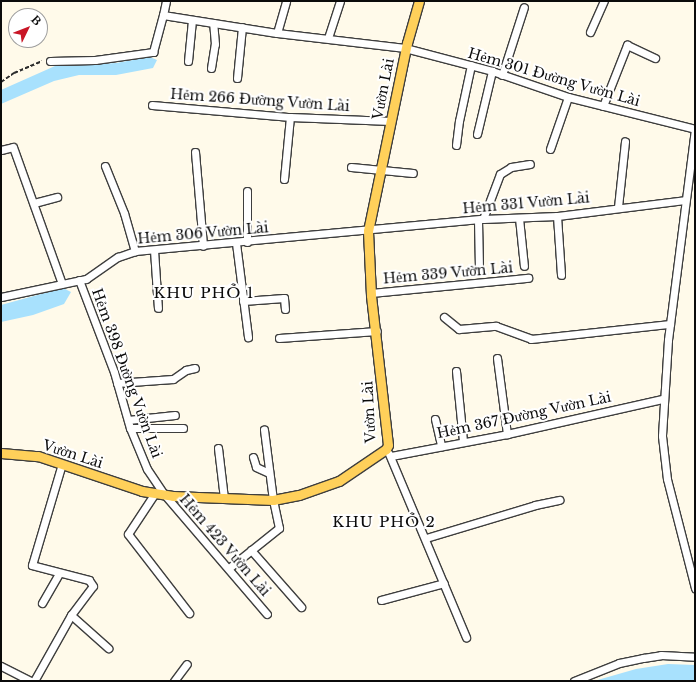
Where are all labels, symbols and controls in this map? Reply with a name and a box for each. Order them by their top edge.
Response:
north arrow [8,8,48,48]
text: B [28,13,44,28]
street label: Hẻm 301 Đường Vườn Lài [466,44,642,110]
street label: Vườn Lài [369,57,397,121]
street label: Hẻm 266 Đường Vườn Lài [169,85,351,115]
street label: Hẻm 331 Vườn Lài [461,189,591,217]
street label: Hẻm 306 Vườn Lài [136,219,270,247]
street label: Hẻm 339 Vườn Lài [382,259,514,287]
district label: KHU PHỐ 1 [154,284,254,302]
street label: Hẻm 398 Đường Vườn Lài [88,286,166,460]
street label: Vườn Lài [359,380,379,444]
street label: Hẻm 367 Đường Vườn Lài [435,388,613,442]
street label: Vườn Lài [41,436,105,472]
street label: Hẻm 423 Vườn Lài [176,490,274,600]
district label: KHU PHỐ 2 [332,513,436,531]

